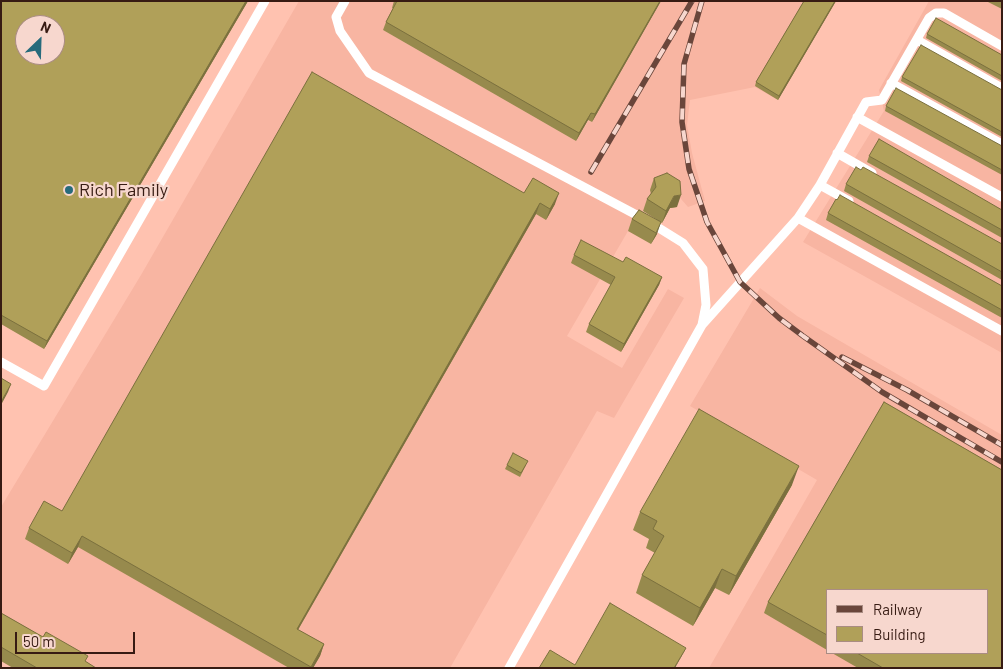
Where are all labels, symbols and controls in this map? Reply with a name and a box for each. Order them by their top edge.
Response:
north arrow [15,15,65,65]
text: N [38,17,54,36]
place label: Rich Family [79,179,168,201]
marker: Rich Family [63,184,75,196]
legend [826,589,988,654]
text: Railway [873,600,922,618]
scale bar [18,622,138,654]
text: Building [873,625,926,643]
text: 50 m [23,632,55,650]

